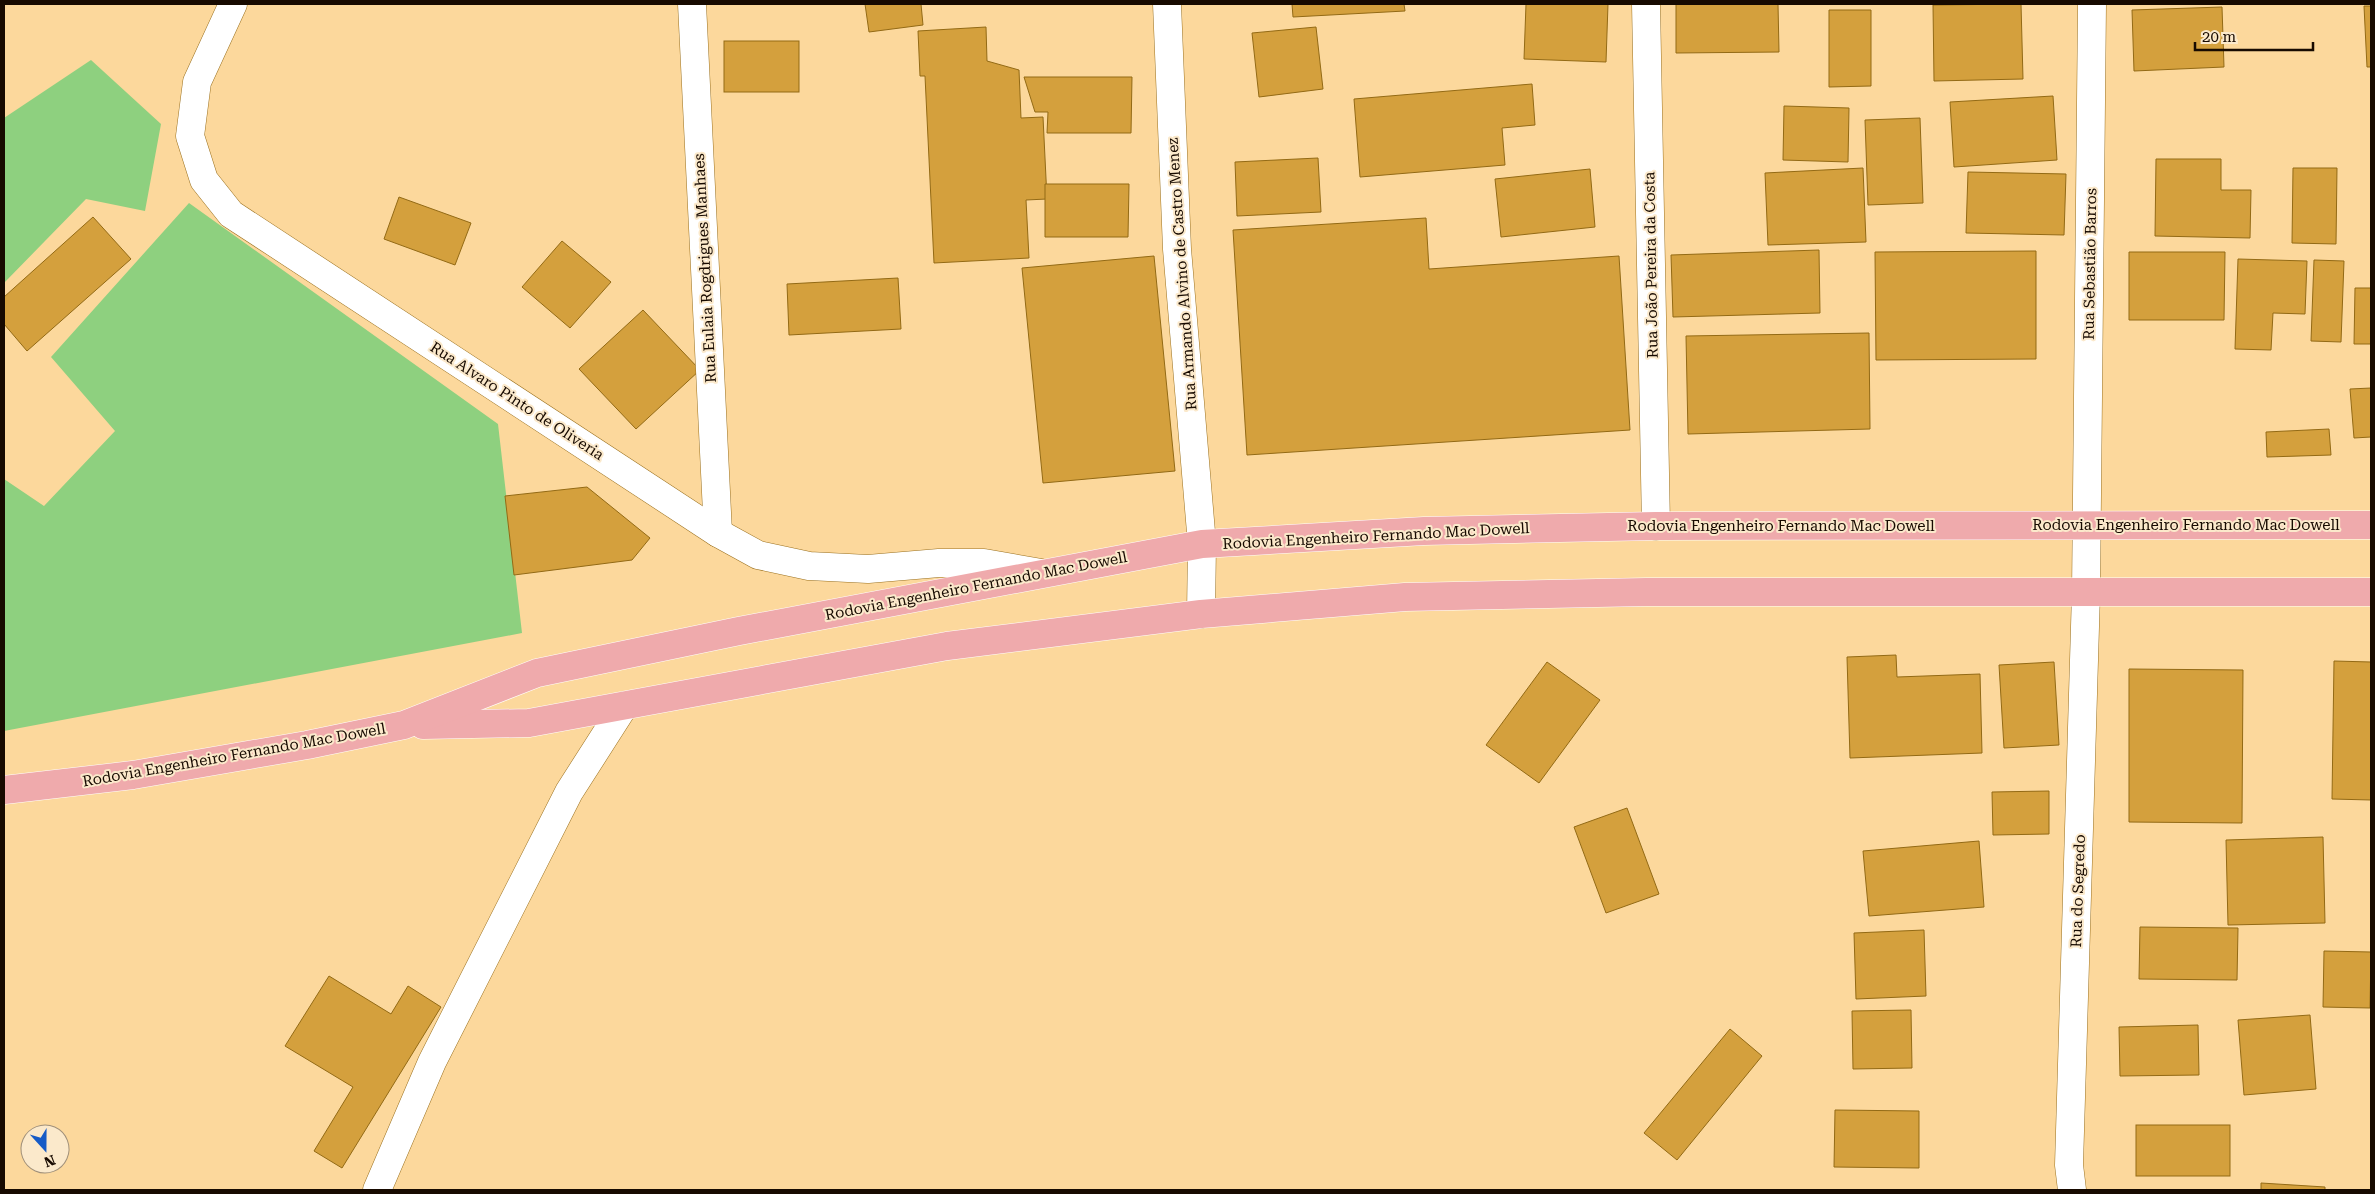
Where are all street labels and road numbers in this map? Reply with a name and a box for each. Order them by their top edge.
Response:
street label: Rua Armando Alvino de Castro Menez [1163,137,1201,411]
street label: Rua Eulaia Rogdrigues Manhaes [690,153,720,383]
street label: Rua João Pereira da Costa [1640,172,1662,358]
street label: Rua Sebastião Barros [2080,188,2100,340]
street label: Rua Alvaro Pinto de Oliveria [427,338,607,464]
street label: Rodovia Engenheiro Fernando Mac Dowell [2032,516,2340,534]
street label: Rodovia Engenheiro Fernando Mac Dowell [1627,517,1935,535]
street label: Rodovia Engenheiro Fernando Mac Dowell [1222,519,1530,553]
street label: Rodovia Engenheiro Fernando Mac Dowell [823,548,1129,624]
street label: Rodovia Engenheiro Fernando Mac Dowell [81,719,387,791]
street label: Rua do Segredo [2067,834,2089,948]

